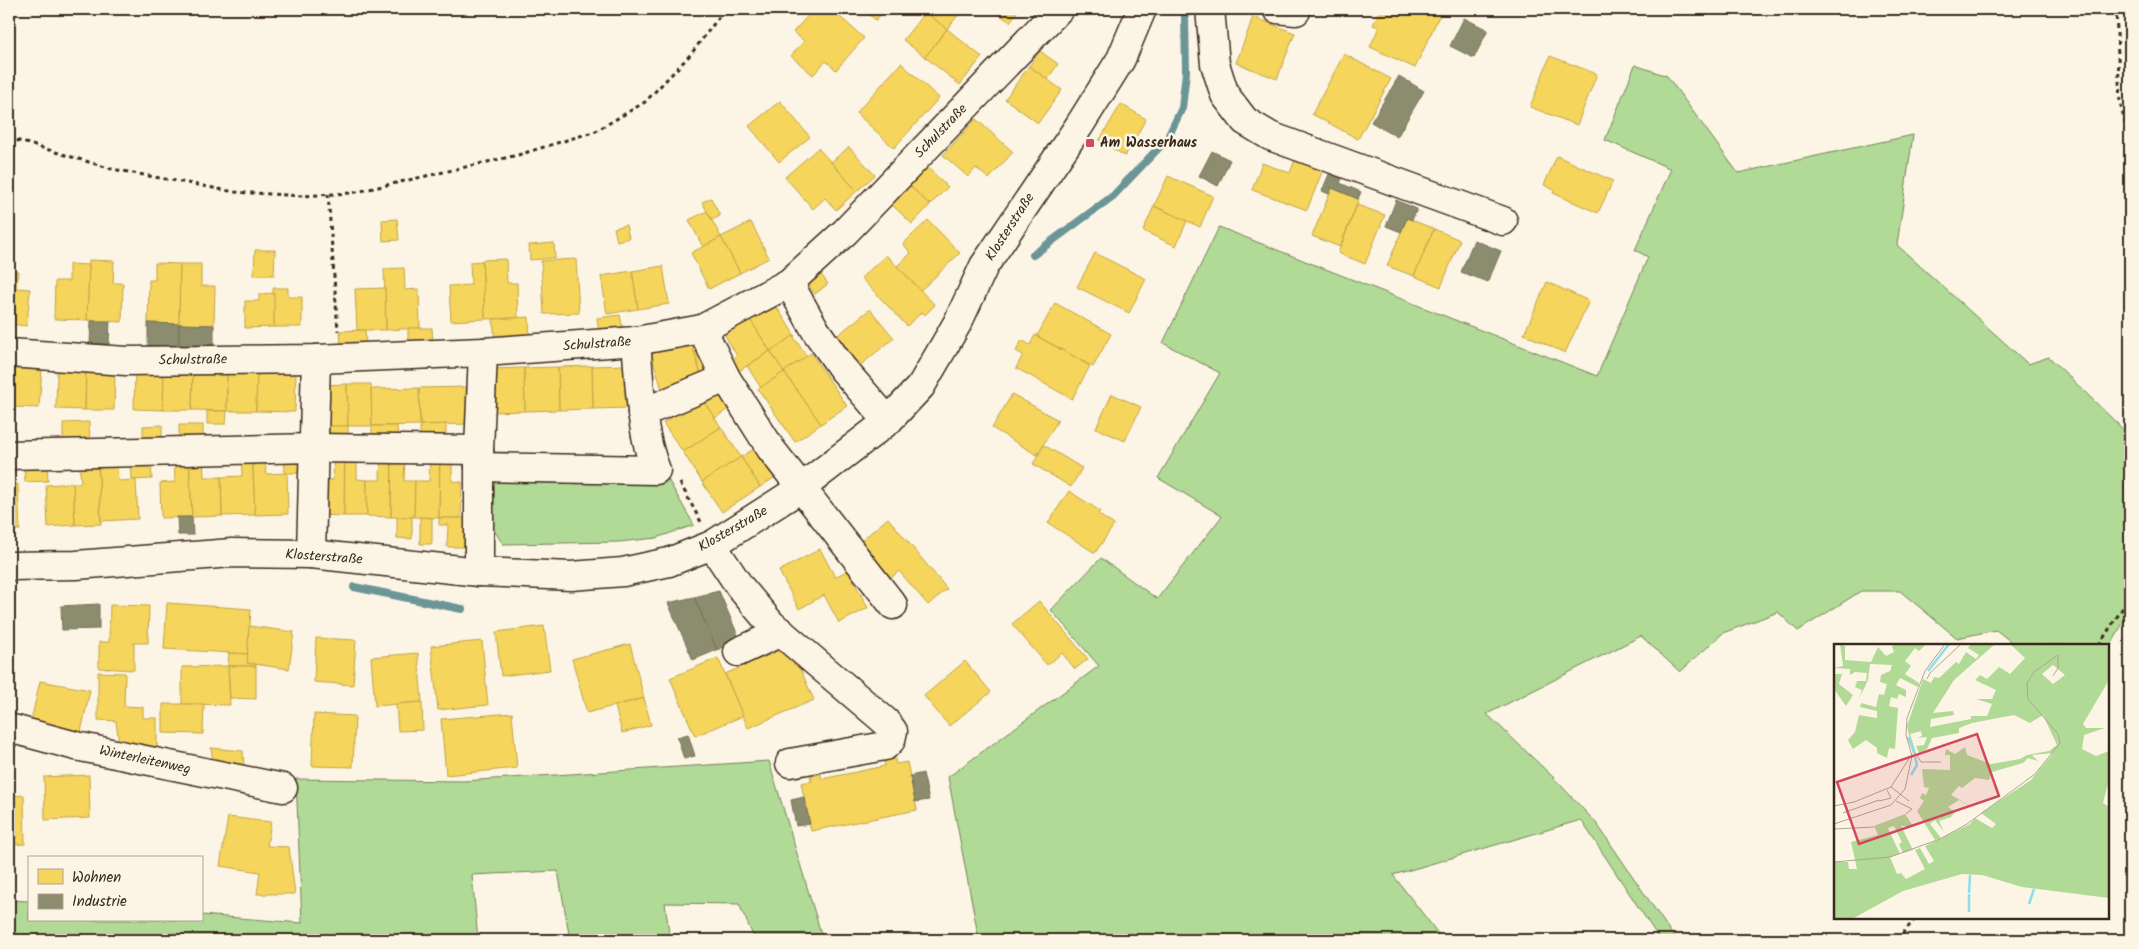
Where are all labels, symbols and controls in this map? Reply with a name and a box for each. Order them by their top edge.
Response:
street label: Schulstraße [909,98,973,163]
place label: Am Wasserhaus [1100,132,1198,154]
marker: Am Wasserhaus [1084,137,1096,149]
street label: Klosterstraße [980,188,1041,265]
street label: Schulstraße [562,331,633,357]
street label: Schulstraße [159,348,228,372]
street label: Klosterstraße [694,500,773,558]
street label: Klosterstraße [285,543,364,571]
inset map [1834,644,2109,919]
street label: Winterleitenweg [97,740,193,780]
legend [28,856,202,922]
text: Wohnen [72,866,121,890]
text: Industrie [72,890,127,914]

